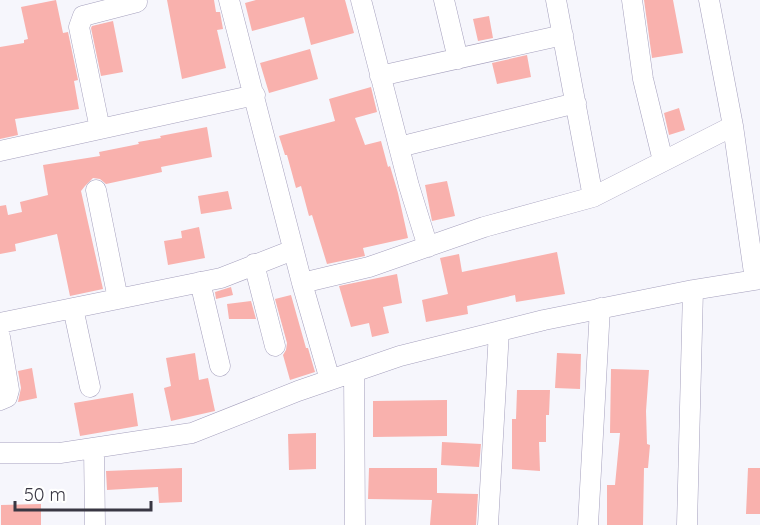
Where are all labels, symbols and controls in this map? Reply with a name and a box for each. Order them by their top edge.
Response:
scale bar [15,474,152,512]
text: 50 m [24,483,66,506]

